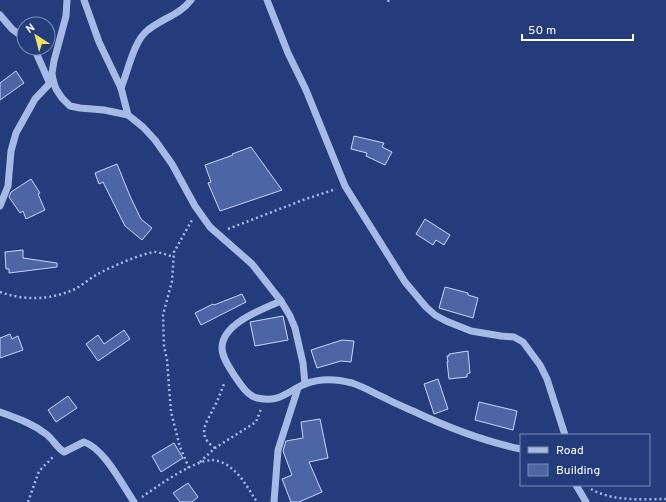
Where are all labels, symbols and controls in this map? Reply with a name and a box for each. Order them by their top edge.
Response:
north arrow [16,16,56,56]
scale bar [522,16,633,42]
text: N [23,21,38,37]
text: 50 m [528,23,556,39]
legend [520,434,650,486]
text: Road [556,443,584,459]
text: Building [556,463,600,479]

